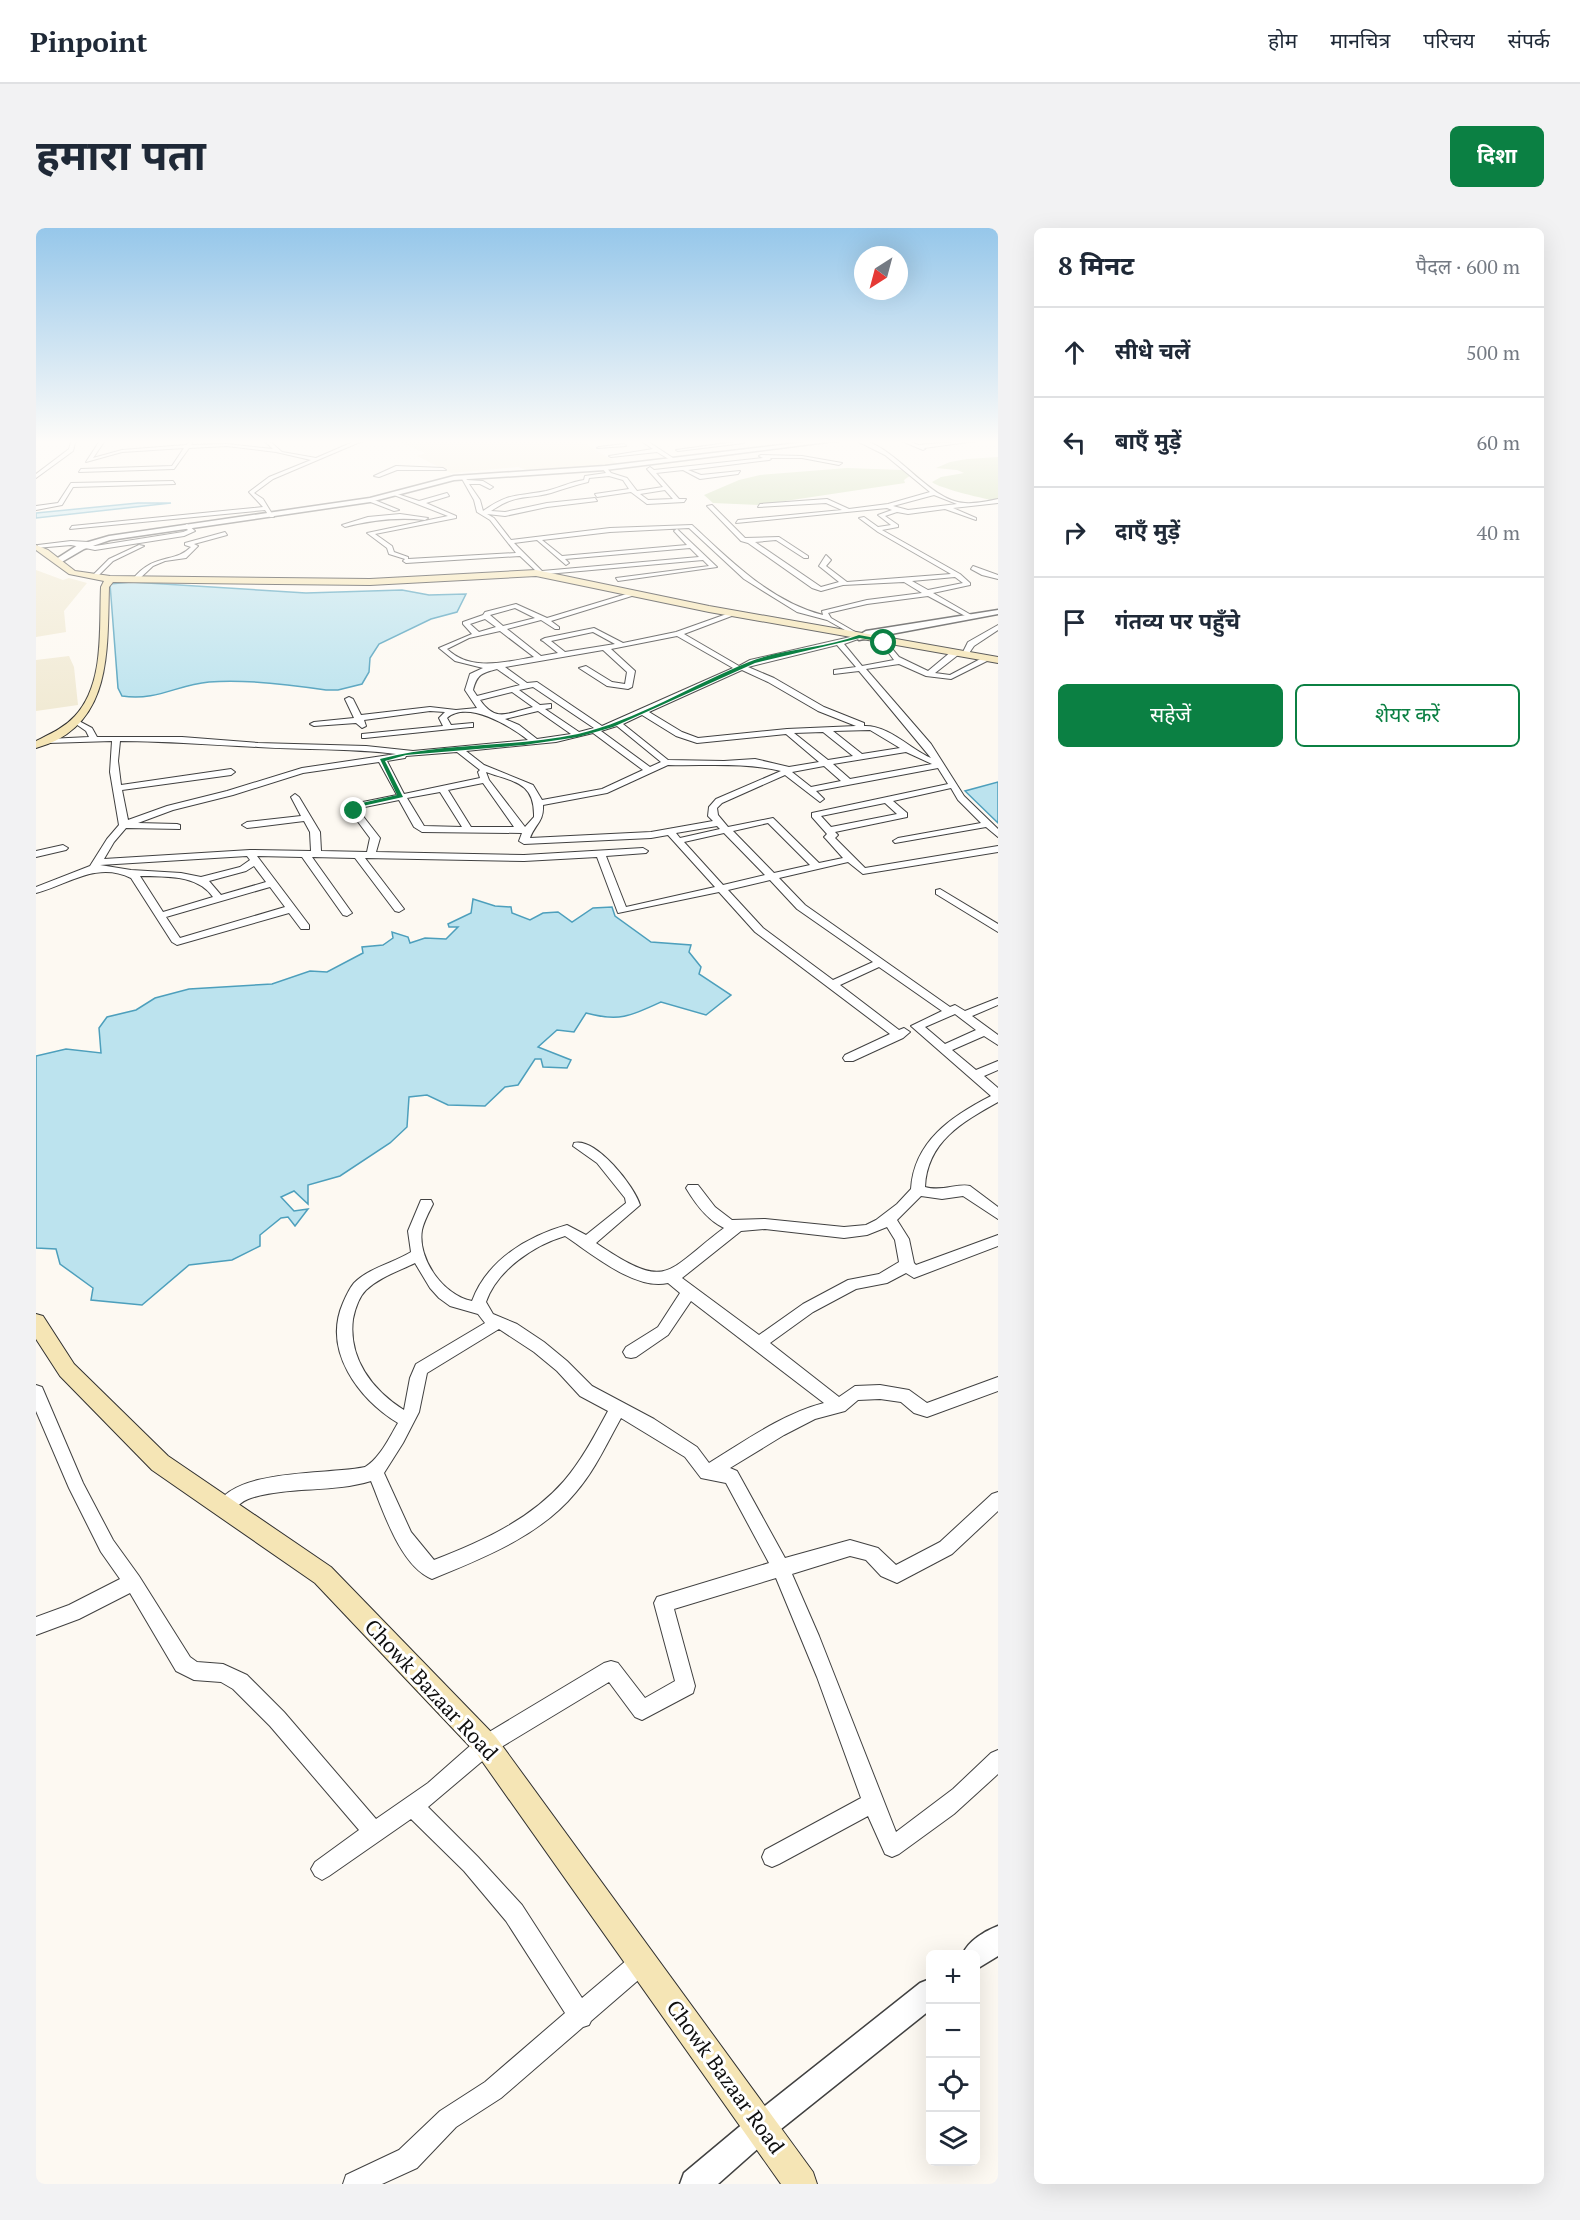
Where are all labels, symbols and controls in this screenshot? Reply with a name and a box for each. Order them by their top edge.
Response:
text: Pinpoint [30,23,147,60]
text: होम [1268,26,1297,54]
text: मानचित्र [1330,26,1390,54]
text: परिचय [1423,26,1475,54]
text: संपर्क [1508,26,1550,54]
text: हमारा पता [36,126,206,182]
button: दिशा [1450,126,1544,187]
north arrow [854,246,908,300]
text: 8 मिनट [1058,248,1134,282]
text: पैदल · 600 m [1416,253,1520,280]
icon: ahead [1058,336,1091,369]
text: सीधे चलें [1115,336,1190,365]
text: 500 m [1466,339,1520,366]
icon: left [1058,426,1091,459]
text: बाएँ मुड़ें [1115,426,1181,455]
text: 60 m [1477,429,1520,456]
icon: right [1058,516,1091,549]
text: दाएँ मुड़ें [1115,516,1180,545]
text: 40 m [1477,519,1520,546]
icon: arrive [1058,606,1091,639]
text: गंतव्य पर पहुँचे [1115,606,1240,635]
route start [870,629,896,655]
button: सहेजें [1058,684,1283,747]
button: शेयर करें [1295,684,1520,747]
route end [340,797,366,823]
street label: Chowk Bazaar Road [359,1613,505,1766]
map controls [926,1950,980,2166]
button: + [926,1950,980,2004]
street label: Chowk Bazaar Road [661,1994,791,2159]
button: − [926,2004,980,2058]
button: locate [926,2058,980,2112]
button: layers [926,2112,980,2166]

